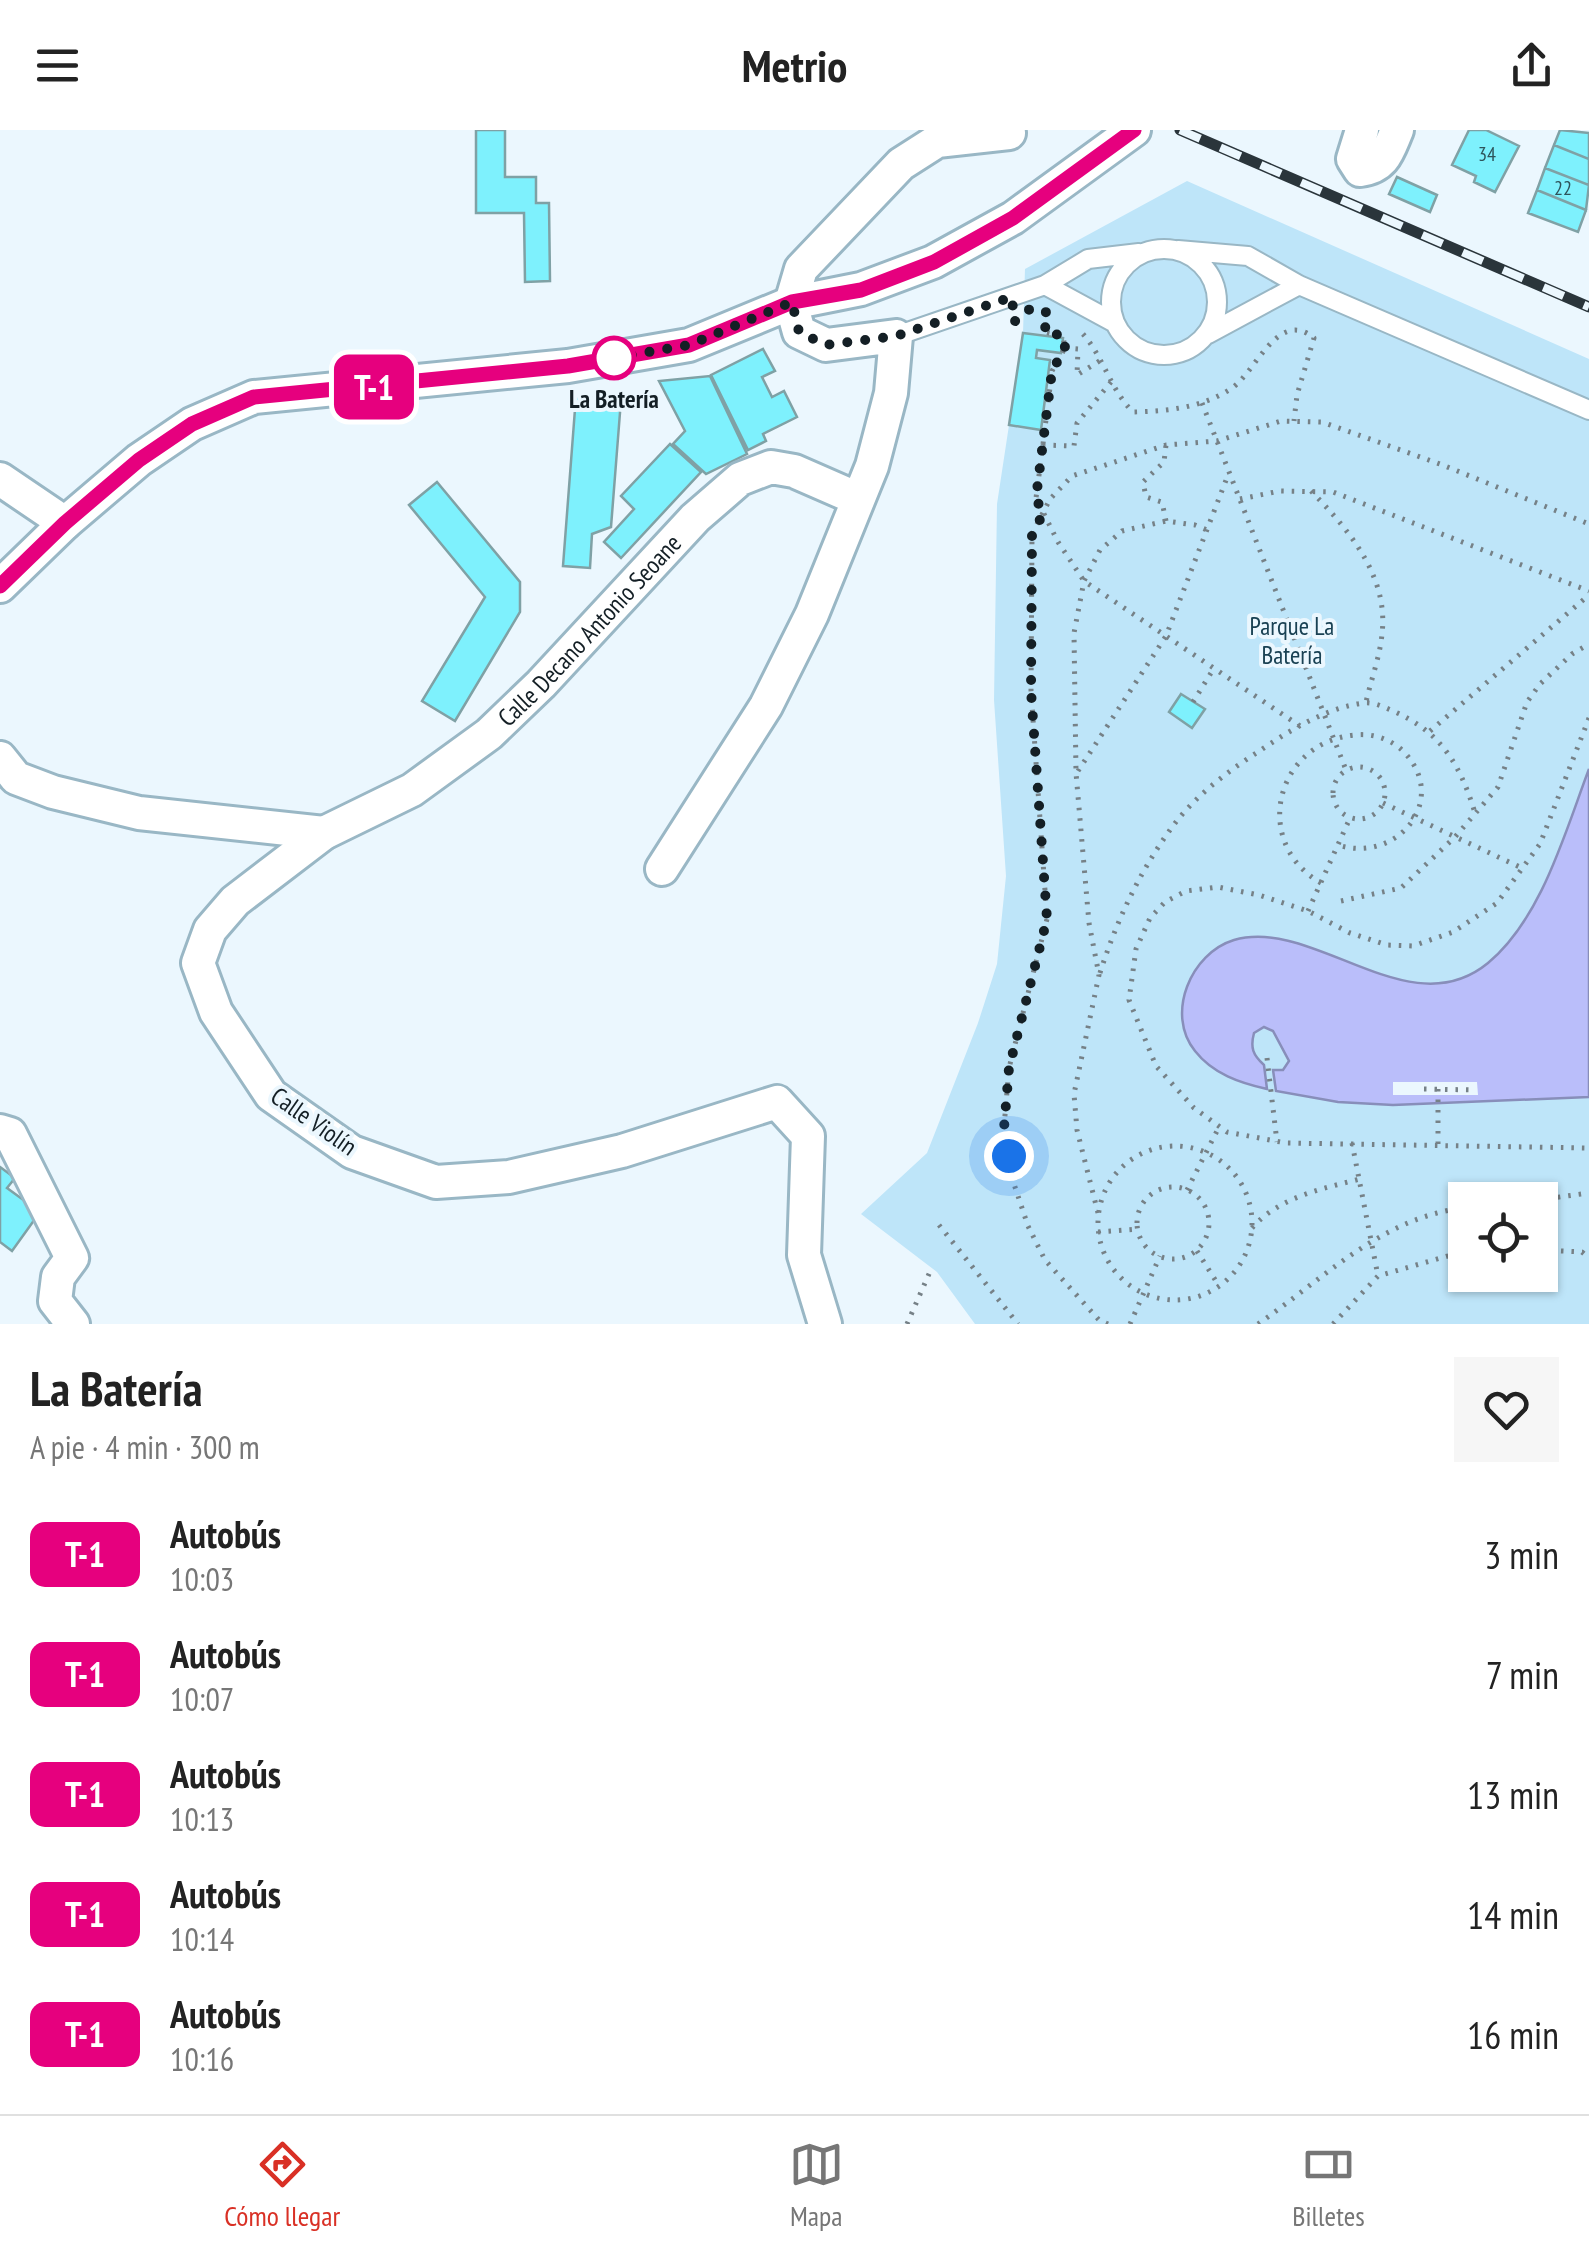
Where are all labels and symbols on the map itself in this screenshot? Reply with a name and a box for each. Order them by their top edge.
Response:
house number: 34 [1478,141,1496,167]
house number: 22 [1554,175,1572,201]
marker: La Batería [593,337,635,379]
line badge: T-1 [316,354,432,420]
place label: La Batería [569,383,659,415]
street label: Calle Decano Antonio Seoane [491,527,688,733]
park label: Parque La Batería [1250,610,1334,671]
street label: Calle Violín [265,1080,363,1162]
your location [984,1131,1034,1181]

